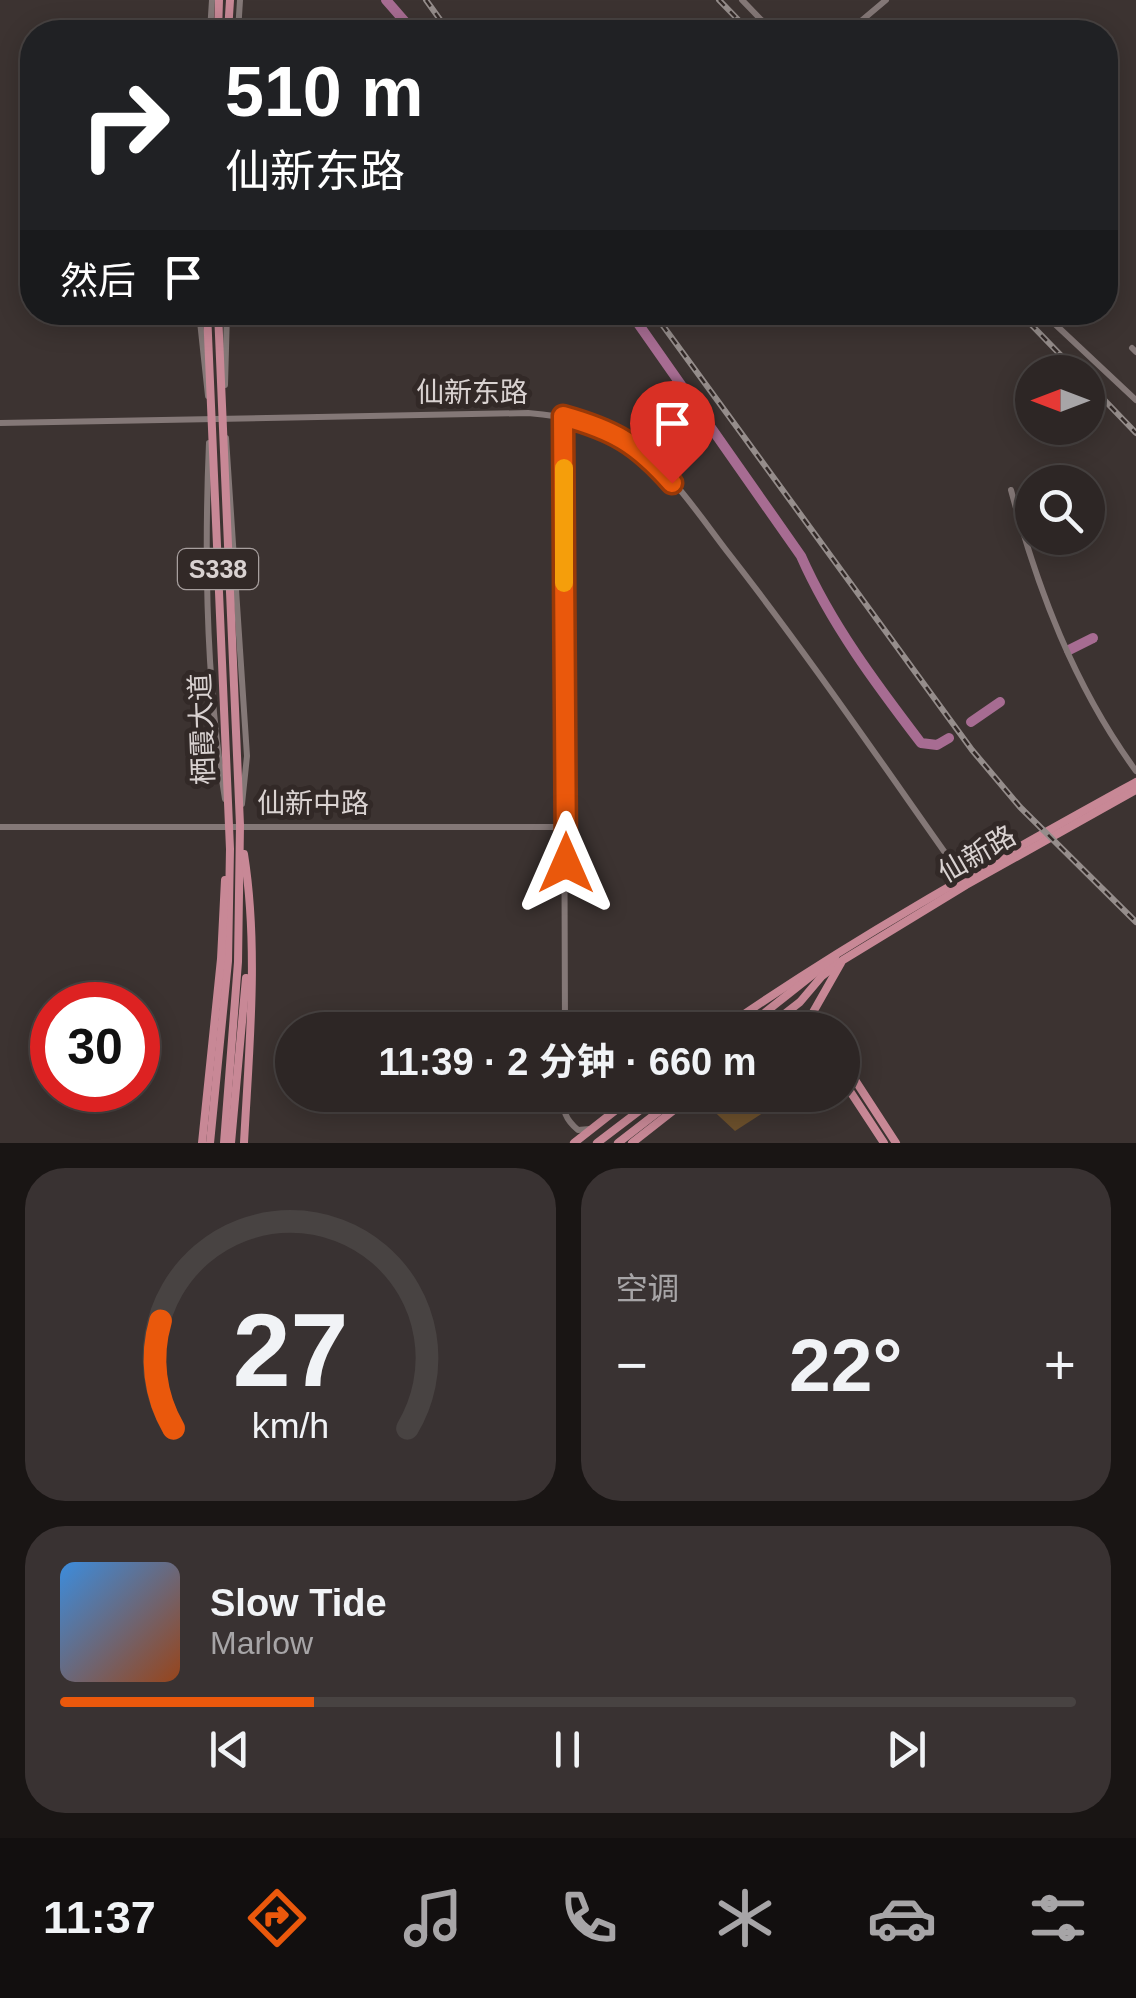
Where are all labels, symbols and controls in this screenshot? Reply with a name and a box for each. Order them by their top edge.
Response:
text: 510 m [225,53,423,131]
icon: right [60,60,190,190]
text: 仙新东路 [225,146,405,197]
icon: arrive [156,250,211,305]
text: 然后 [60,260,136,302]
north arrow [1015,355,1105,445]
map controls [1015,355,1105,555]
street label: 仙新东路 [416,377,528,408]
pin [630,381,715,484]
icon: arrive [645,396,700,451]
button: search [1015,465,1105,555]
road number: S338 [178,549,258,589]
street label: 栖霞大道 [185,672,219,786]
street label: 仙新中路 [257,788,369,819]
position arrow [514,811,618,915]
street label: 仙新路 [933,820,1021,888]
speed limit sign: 30 [30,982,160,1112]
text: 11:39 · 2 分钟 · 660 m [378,1041,757,1083]
text: 空调 [616,1271,680,1307]
text: 27 [232,1292,348,1408]
text: 22° [789,1323,902,1407]
text: − [616,1334,648,1396]
text: + [1044,1334,1076,1396]
text: km/h [252,1406,329,1446]
text: Slow Tide [210,1582,387,1624]
text: Marlow [210,1625,313,1661]
icon: previous [202,1722,257,1777]
icon: pause [540,1722,595,1777]
icon: next [879,1722,934,1777]
icon: directions [242,1883,312,1953]
icon: music [398,1883,468,1953]
icon: phone [554,1883,624,1953]
icon: climate [710,1883,780,1953]
icon: car [867,1883,937,1953]
icon: filters [1023,1883,1093,1953]
text: 11:37 [43,1892,156,1943]

